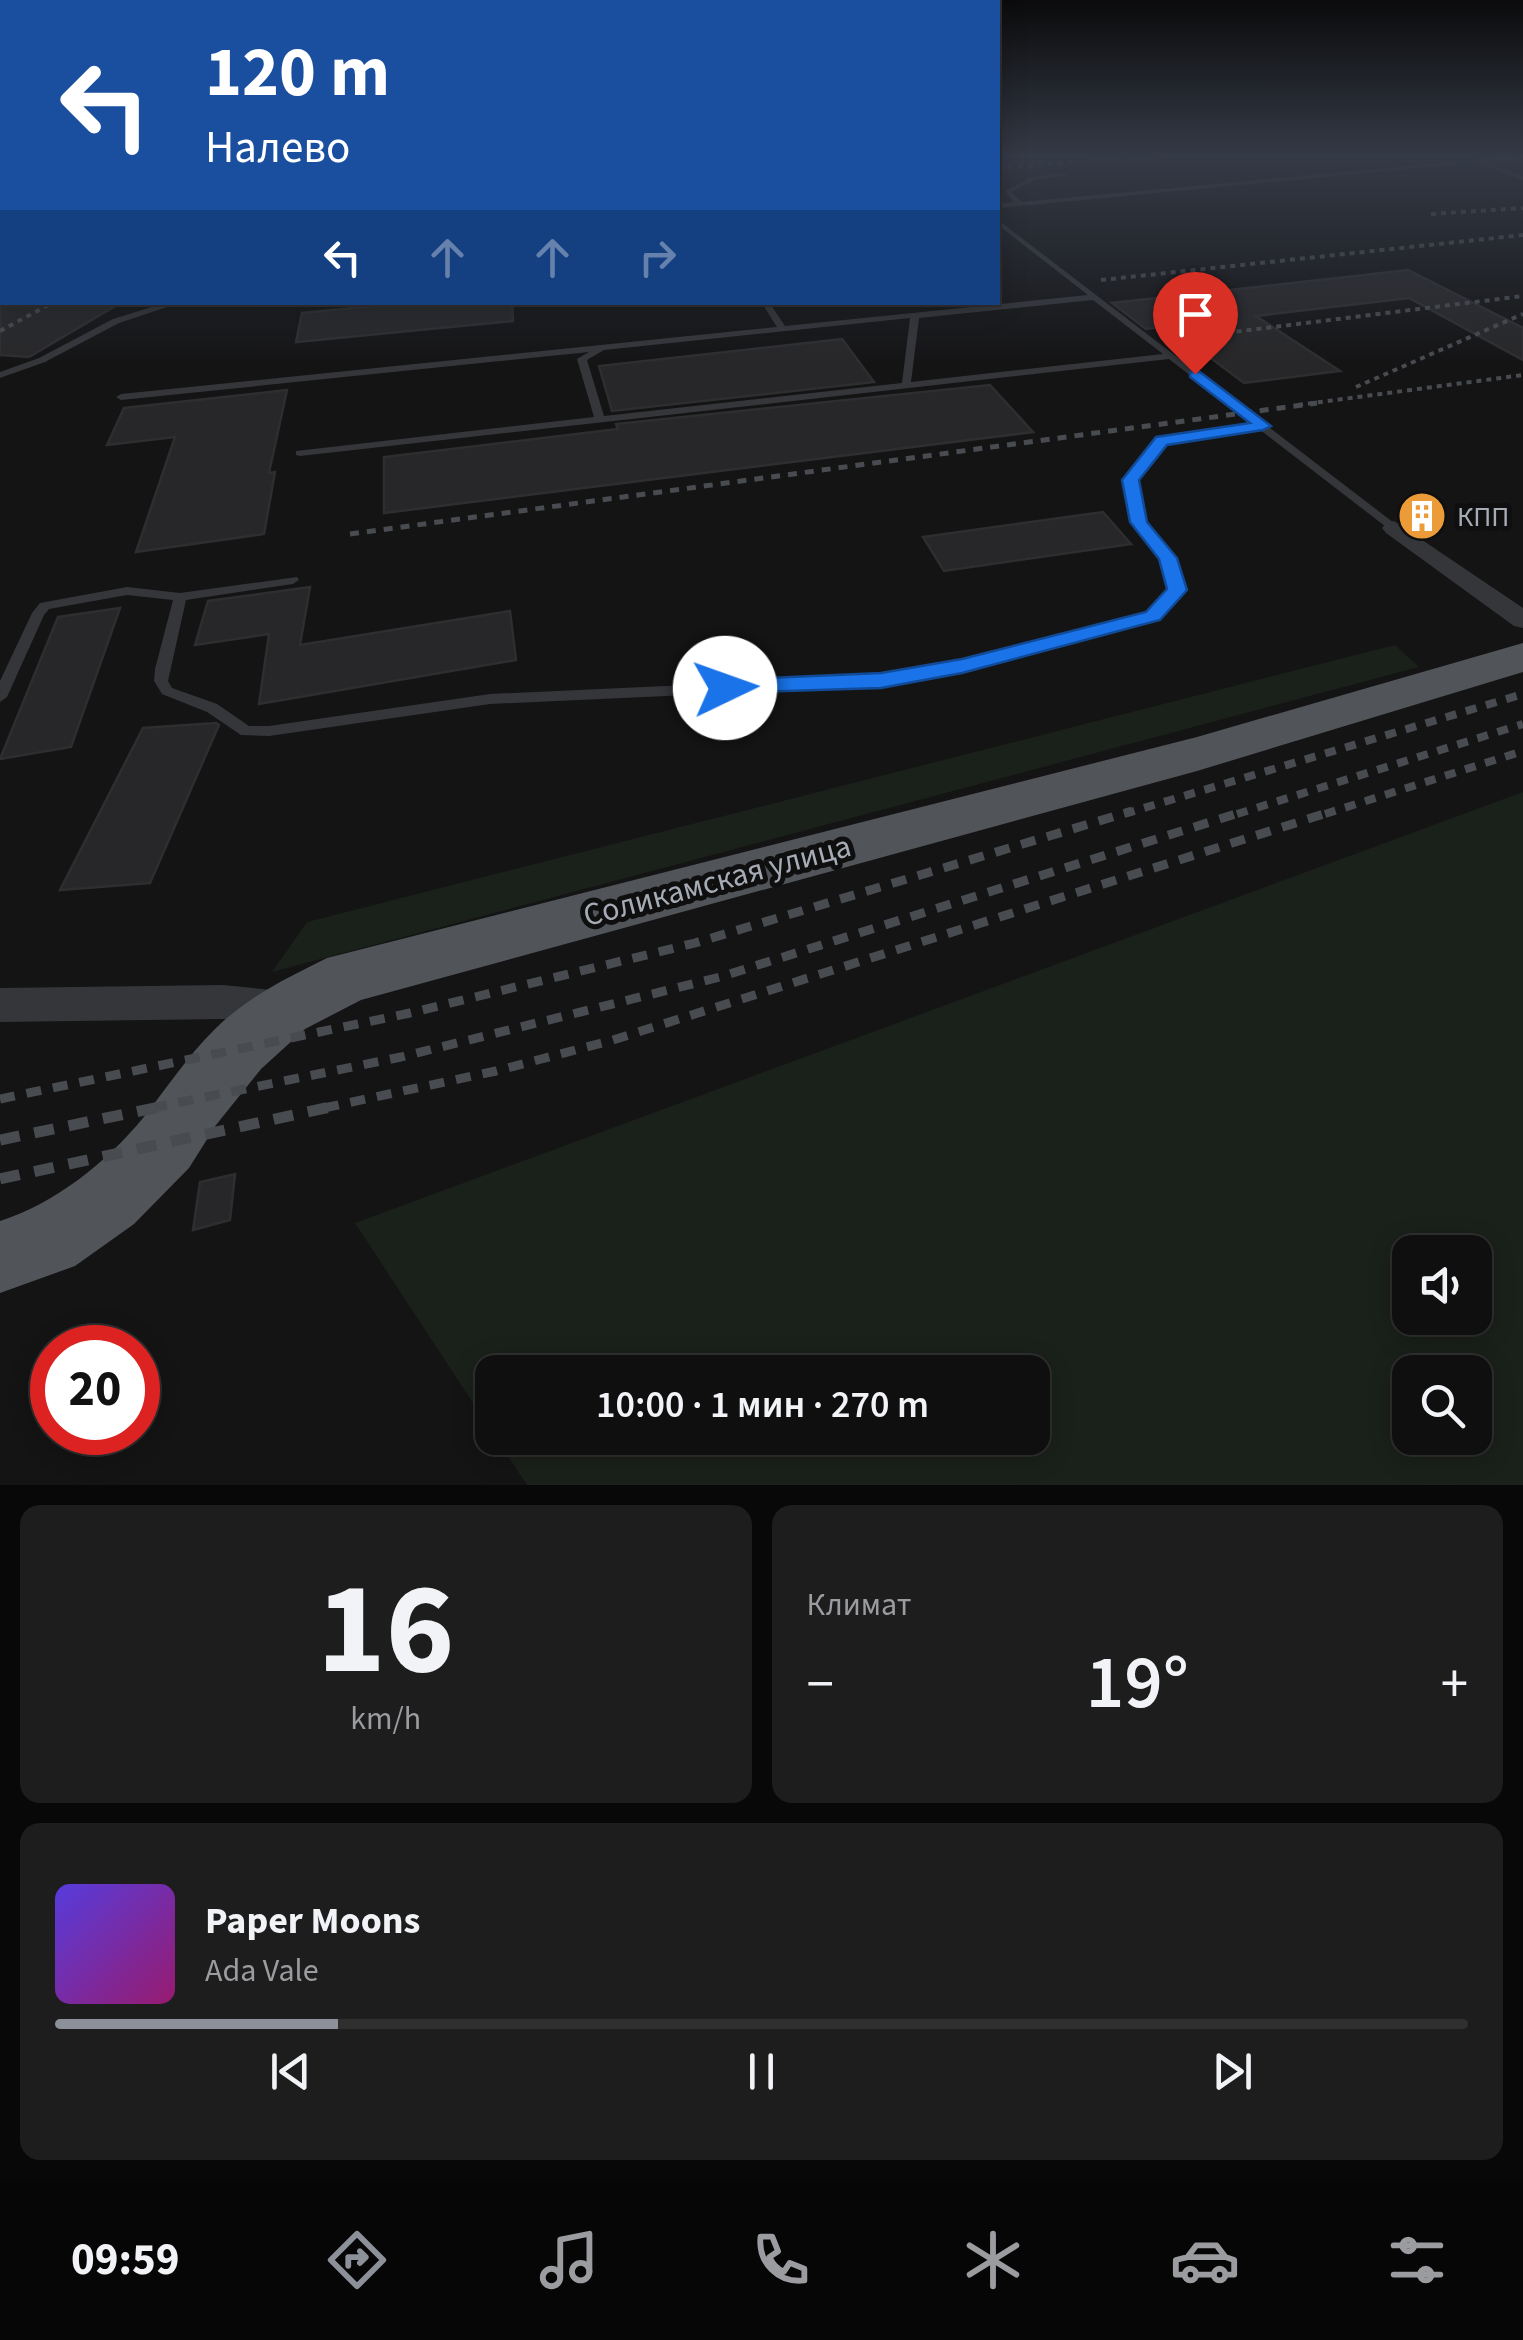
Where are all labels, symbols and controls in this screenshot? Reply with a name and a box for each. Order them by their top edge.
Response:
text: 120 m [205,23,390,123]
icon: left [40,40,170,170]
text: Налево [205,116,351,180]
icon: left [315,230,370,285]
icon: ahead [420,230,475,285]
icon: ahead [525,230,580,285]
icon: right [630,230,685,285]
pin [1153,272,1238,375]
icon: arrive [1168,287,1223,342]
building icon: КПП [1396,490,1448,542]
place label: КПП [1457,497,1509,537]
position arrow [673,636,777,740]
street label: Соликамская улица [578,823,856,939]
map controls [1392,1235,1492,1455]
button: sound [1392,1235,1492,1335]
speed limit sign: 20 [30,1325,160,1455]
button: search [1392,1355,1492,1455]
text: 10:00 · 1 мин · 270 m [596,1378,929,1432]
text: 16 [317,1538,454,1723]
text: Климат [807,1582,911,1628]
text: 19° [1086,1630,1189,1737]
text: − [807,1646,834,1724]
text: + [1441,1646,1468,1724]
text: km/h [350,1696,421,1742]
text: Paper Moons [205,1894,420,1948]
text: Ada Vale [205,1948,319,1994]
icon: previous [263,2044,318,2099]
icon: pause [734,2044,789,2099]
icon: next [1205,2044,1260,2099]
icon: directions [322,2225,392,2295]
icon: music [534,2225,604,2295]
icon: phone [746,2225,816,2295]
icon: climate [958,2225,1028,2295]
icon: car [1170,2225,1240,2295]
icon: filters [1382,2225,1452,2295]
text: 09:59 [71,2228,180,2292]

